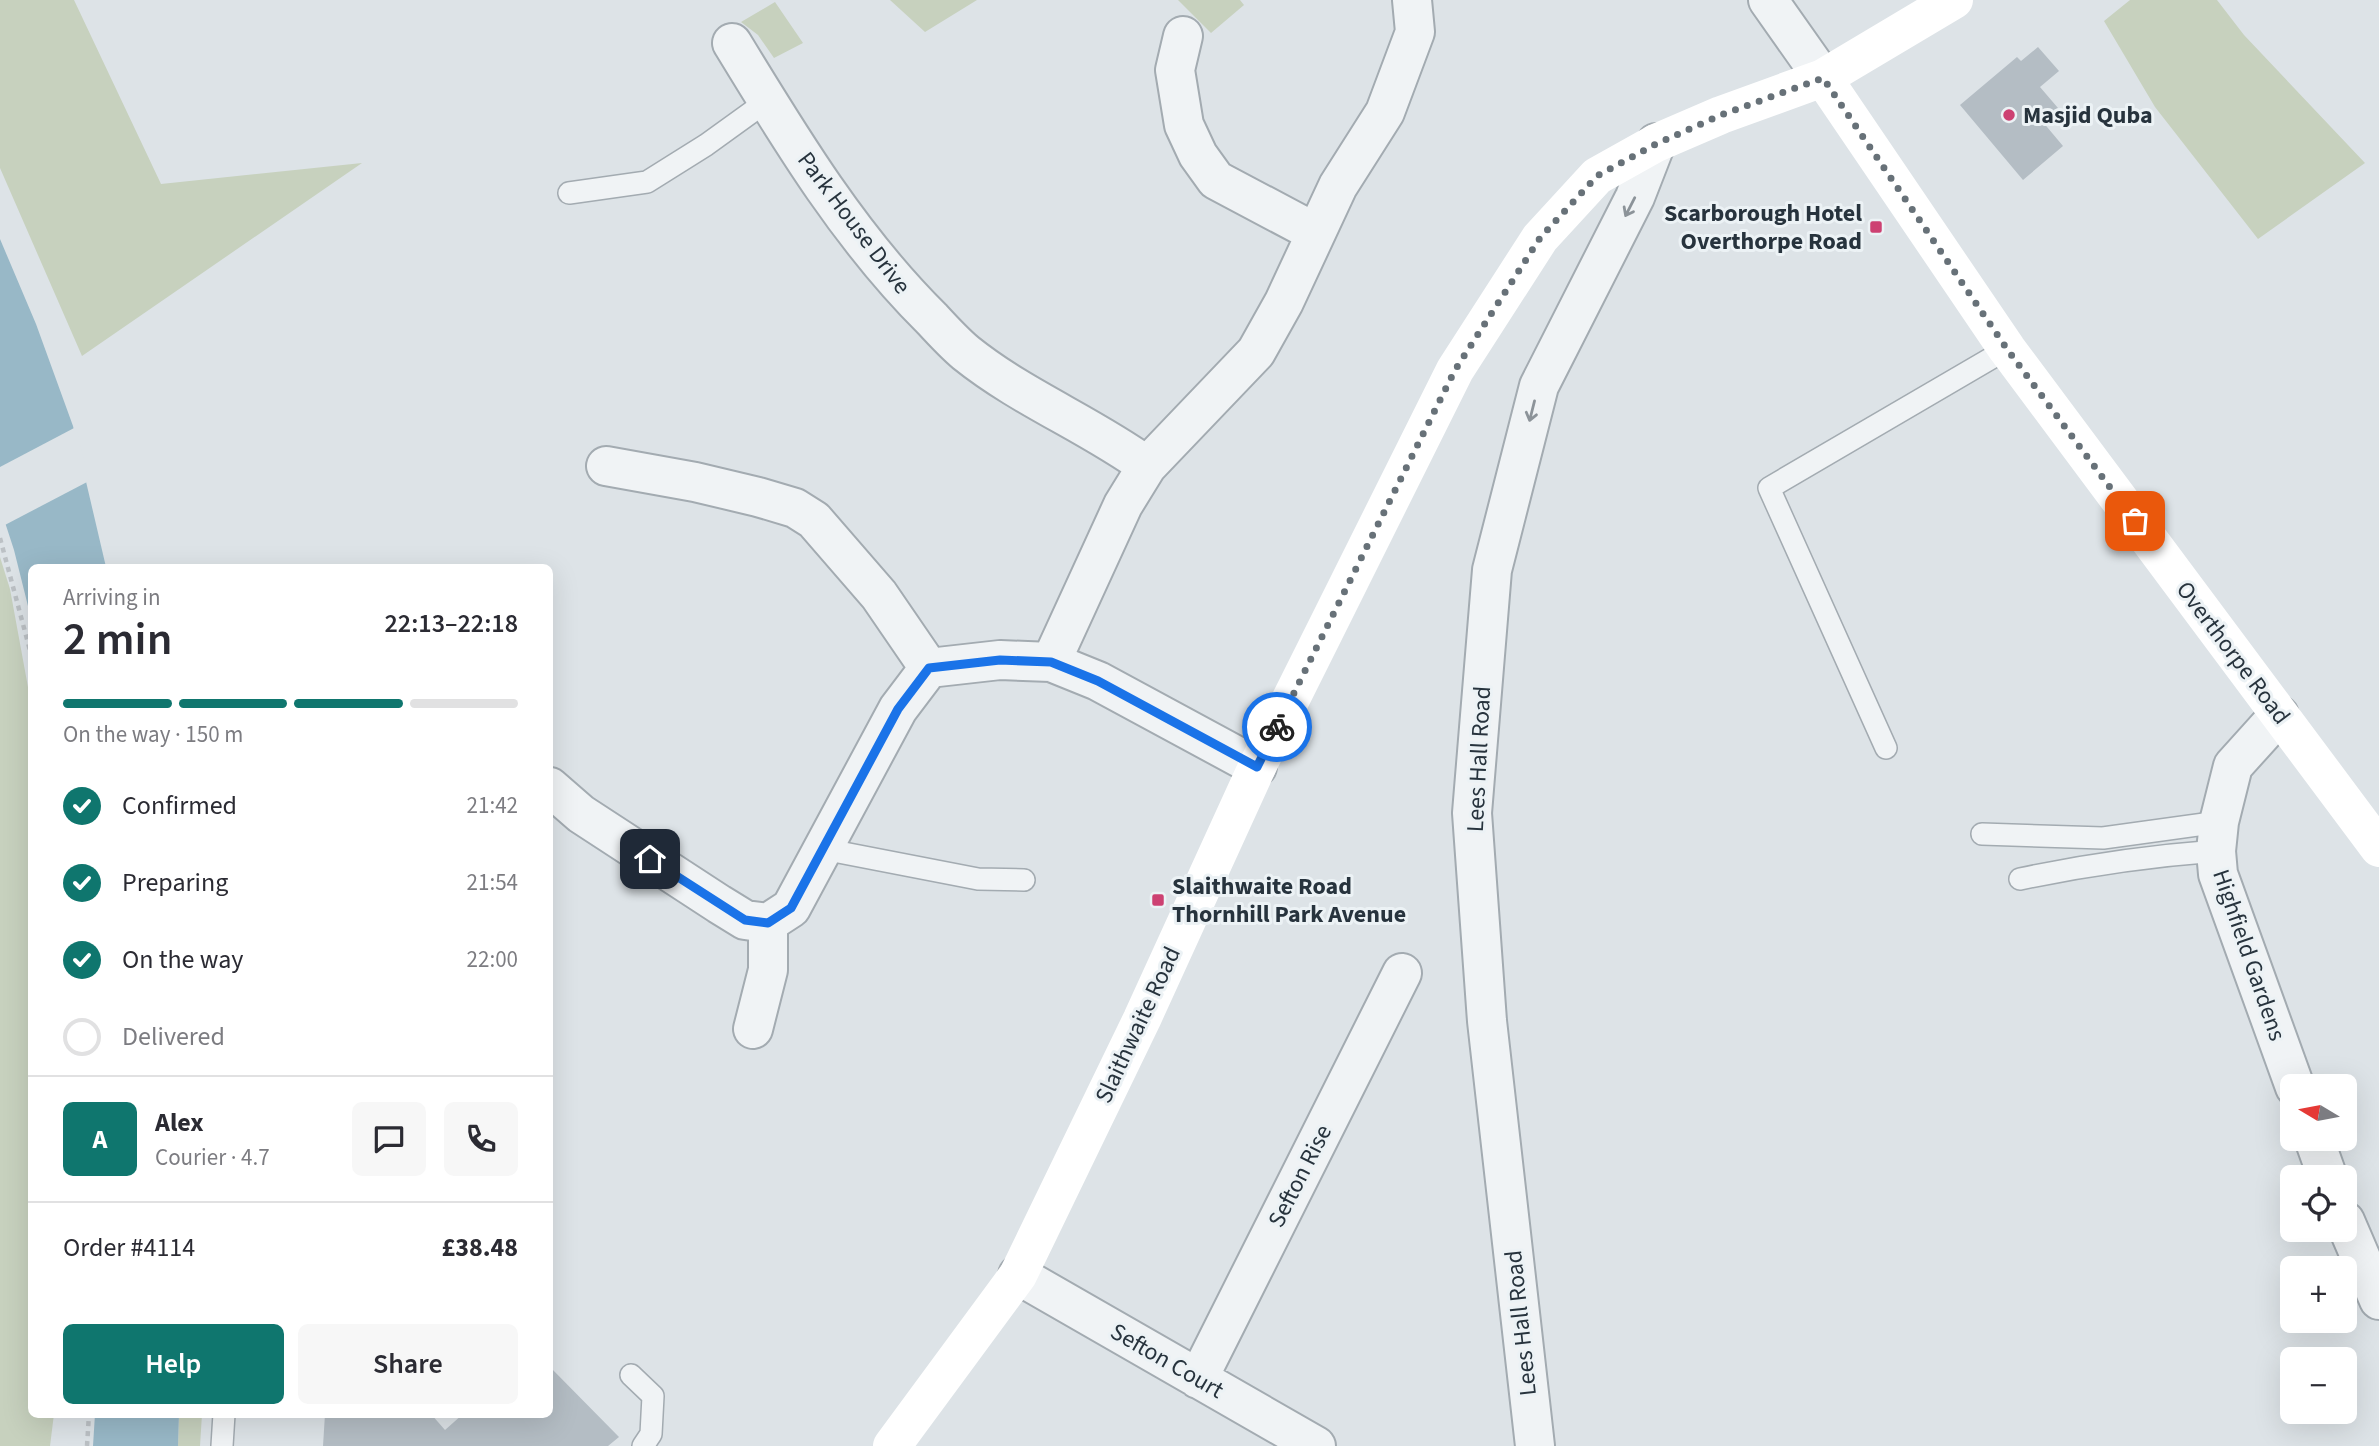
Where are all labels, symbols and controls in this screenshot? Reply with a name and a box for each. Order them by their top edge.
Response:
place label: Masjid Quba [2023,98,2153,133]
marker: Masjid Quba [2001,107,2017,123]
street label: Park House Drive [789,145,919,301]
one-way arrow [1622,196,1636,217]
place label: Scarborough Hotel Overthorpe Road [1664,196,1862,259]
marker: Scarborough Hotel Overthorpe Road [1868,219,1884,235]
one-way arrow [1525,399,1538,422]
pin [2105,491,2165,551]
icon: bag [2116,502,2154,540]
street label: Overthorpe Road [2167,574,2299,732]
text: Arriving in [63,581,161,614]
text: 22:13–22:18 [385,605,518,642]
text: 2 min [63,607,172,672]
street label: Lees Hall Road [1458,685,1500,833]
courier [1242,692,1312,762]
icon: bike [1258,708,1296,746]
text: On the way · 150 m [63,718,243,751]
icon: check [63,787,101,825]
text: Confirmed [122,787,237,824]
text: 21:42 [467,789,518,822]
pin [620,829,680,889]
icon: home [631,840,669,878]
icon: check [63,864,101,902]
text: Preparing [122,864,228,901]
street label: Highfield Gardens [2203,865,2295,1045]
text: 21:54 [467,866,518,899]
place label: Slaithwaite Road Thornhill Park Avenue [1172,869,1406,932]
marker: Slaithwaite Road Thornhill Park Avenue [1150,892,1166,908]
icon: check [63,941,101,979]
text: On the way [122,941,243,978]
street label: Slaithwaite Road [1086,941,1190,1109]
text: 22:00 [467,943,518,976]
text: Delivered [122,1018,225,1055]
north arrow [2280,1074,2357,1152]
map controls [2280,1074,2357,1424]
button: chat [352,1102,426,1176]
button: phone [444,1102,518,1176]
text: Alex [155,1104,204,1141]
street label: Sefton Rise [1259,1119,1341,1233]
text: A [93,1121,107,1158]
text: Courier · 4.7 [155,1141,270,1174]
button: locate [2280,1165,2357,1242]
text: Order #4114 [63,1229,195,1266]
text: £38.48 [442,1229,518,1266]
street label: Lees Hall Road [1496,1248,1546,1398]
button: + [2280,1256,2357,1333]
street label: Sefton Court [1104,1314,1230,1408]
button: Help [63,1324,284,1404]
button: Share [298,1324,518,1404]
button: − [2280,1347,2357,1424]

